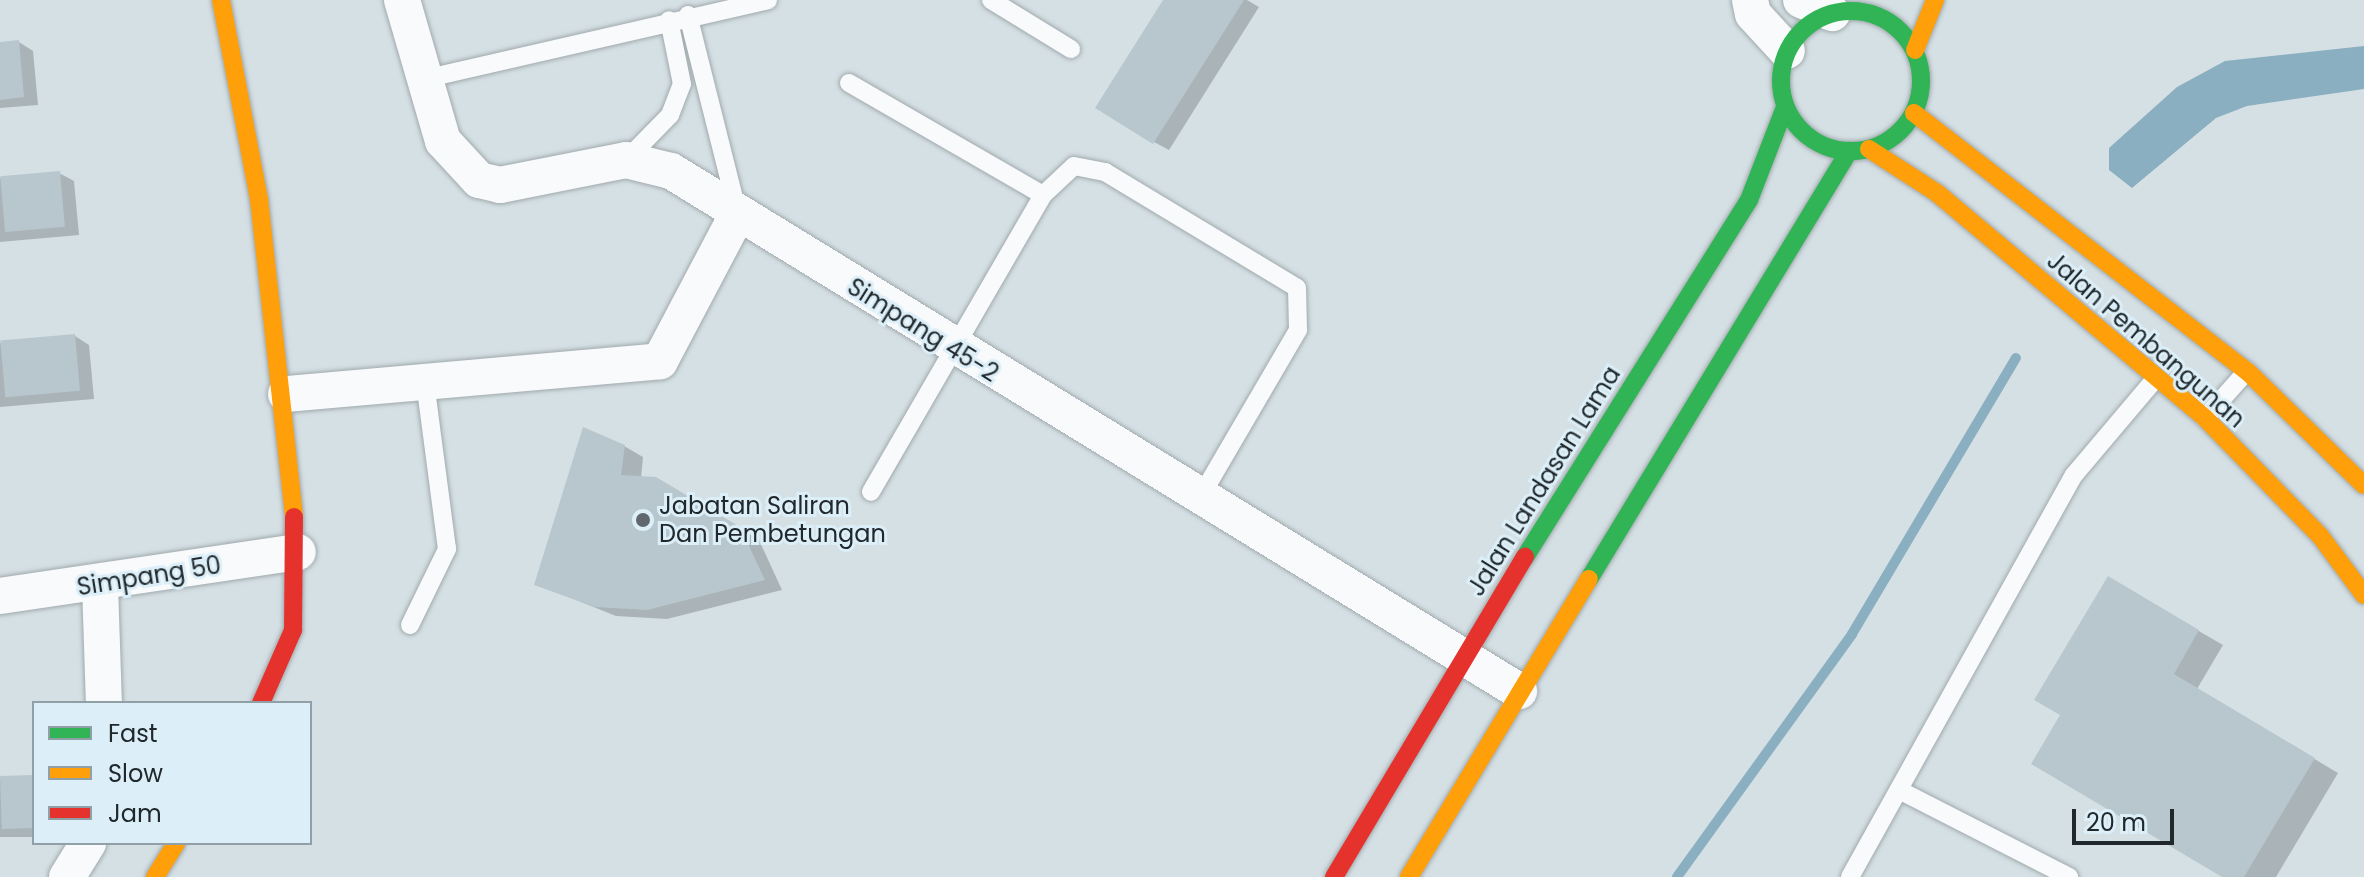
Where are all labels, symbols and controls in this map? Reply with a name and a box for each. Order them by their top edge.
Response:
street label: Jalan Pembangunan [2041,246,2251,434]
street label: Simpang 45-2 [842,272,1004,388]
street label: Jalan Landasan Lama [1461,361,1627,601]
place label: Jabatan Saliran Dan Pembetungan [659,492,886,548]
marker: Jabatan Saliran Dan Pembetungan [634,511,652,529]
street label: Simpang 50 [75,550,223,602]
legend [32,701,312,845]
text: Fast [108,717,158,750]
text: Slow [108,757,163,790]
scale bar [2076,793,2178,843]
text: Jam [108,797,162,830]
text: 20 m [2086,806,2146,839]

